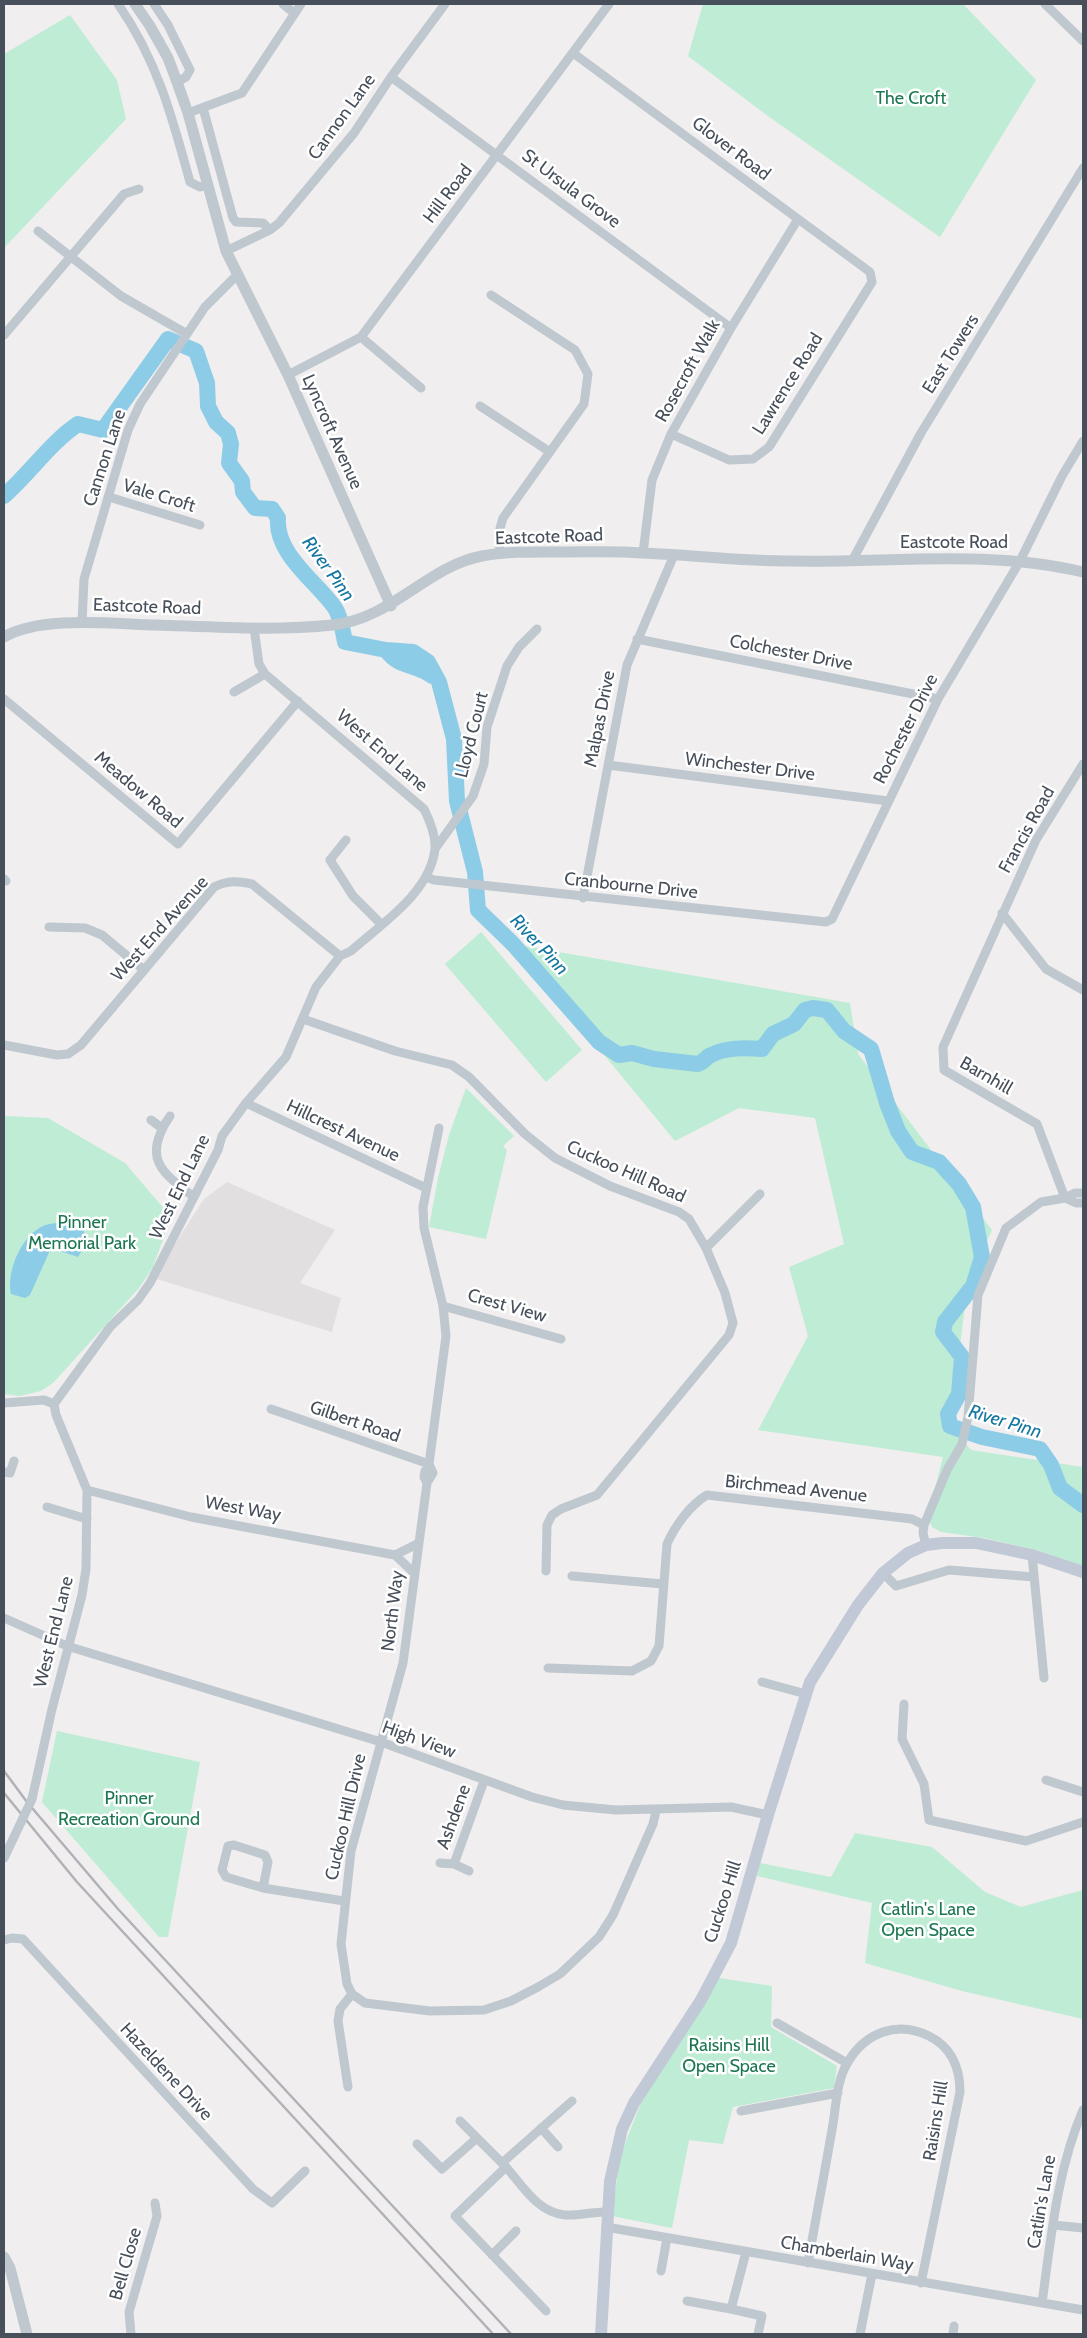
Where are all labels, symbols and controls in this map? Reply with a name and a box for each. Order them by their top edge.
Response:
street label: Cannon Lane [304,70,380,164]
park label: The Croft [876,88,946,110]
street label: Glover Road [688,113,774,185]
street label: St Ursula Grove [517,145,625,233]
street label: Hill Road [419,160,477,228]
street label: East Towers [918,310,984,398]
street label: Rosecroft Walk [651,316,725,426]
street label: Lawrence Road [748,329,828,439]
street label: Lyncroft Avenue [297,371,367,493]
street label: Cannon Lane [79,407,131,509]
street label: Vale Croft [120,475,198,517]
street label: Eastcote Road [495,524,603,550]
water label: River Pinn [297,532,359,606]
street label: Eastcote Road [900,532,1008,554]
street label: Eastcote Road [93,594,201,620]
street label: Colchester Drive [728,630,854,676]
street label: Malpas Drive [580,669,620,769]
street label: Rochester Drive [869,670,943,788]
street label: Lloyd Court [451,690,493,780]
street label: West End Lane [332,705,432,797]
street label: Meadow Road [90,747,186,833]
street label: Winchester Drive [684,748,816,786]
street label: Francis Road [994,783,1060,877]
street label: Cranbourne Drive [563,868,699,904]
street label: West End Avenue [107,872,213,986]
water label: River Pinn [505,910,573,980]
street label: Barnhill [956,1052,1016,1100]
street label: Hillcrest Avenue [283,1095,403,1167]
street label: West End Lane [145,1131,215,1243]
street label: Cuckoo Hill Road [563,1136,689,1208]
park label: Pinner Memorial Park [28,1212,136,1254]
street label: Crest View [465,1284,549,1328]
street label: Gilbert Road [307,1396,403,1448]
water label: River Pinn [966,1400,1044,1444]
street label: Birchmead Avenue [724,1471,868,1507]
street label: West Way [203,1492,283,1526]
street label: North Way [377,1569,409,1653]
street label: West End Lane [30,1574,78,1690]
street label: High View [379,1717,459,1763]
street label: Cuckoo Hill Drive [321,1752,371,1882]
street label: Ashdene [432,1782,476,1852]
park label: Pinner Recreation Ground [58,1788,200,1830]
street label: Cuckoo Hill [700,1858,746,1946]
park label: Catlin's Lane Open Space [881,1899,975,1942]
street label: Hazeldene Drive [115,2019,217,2125]
park label: Raisins Hill Open Space [682,2035,776,2078]
street label: Raisins Hill [919,2079,953,2163]
street label: Catlin's Lane [1023,2153,1061,2251]
street label: Bell Close [105,2225,147,2303]
street label: Chamberlain Way [779,2232,915,2276]

